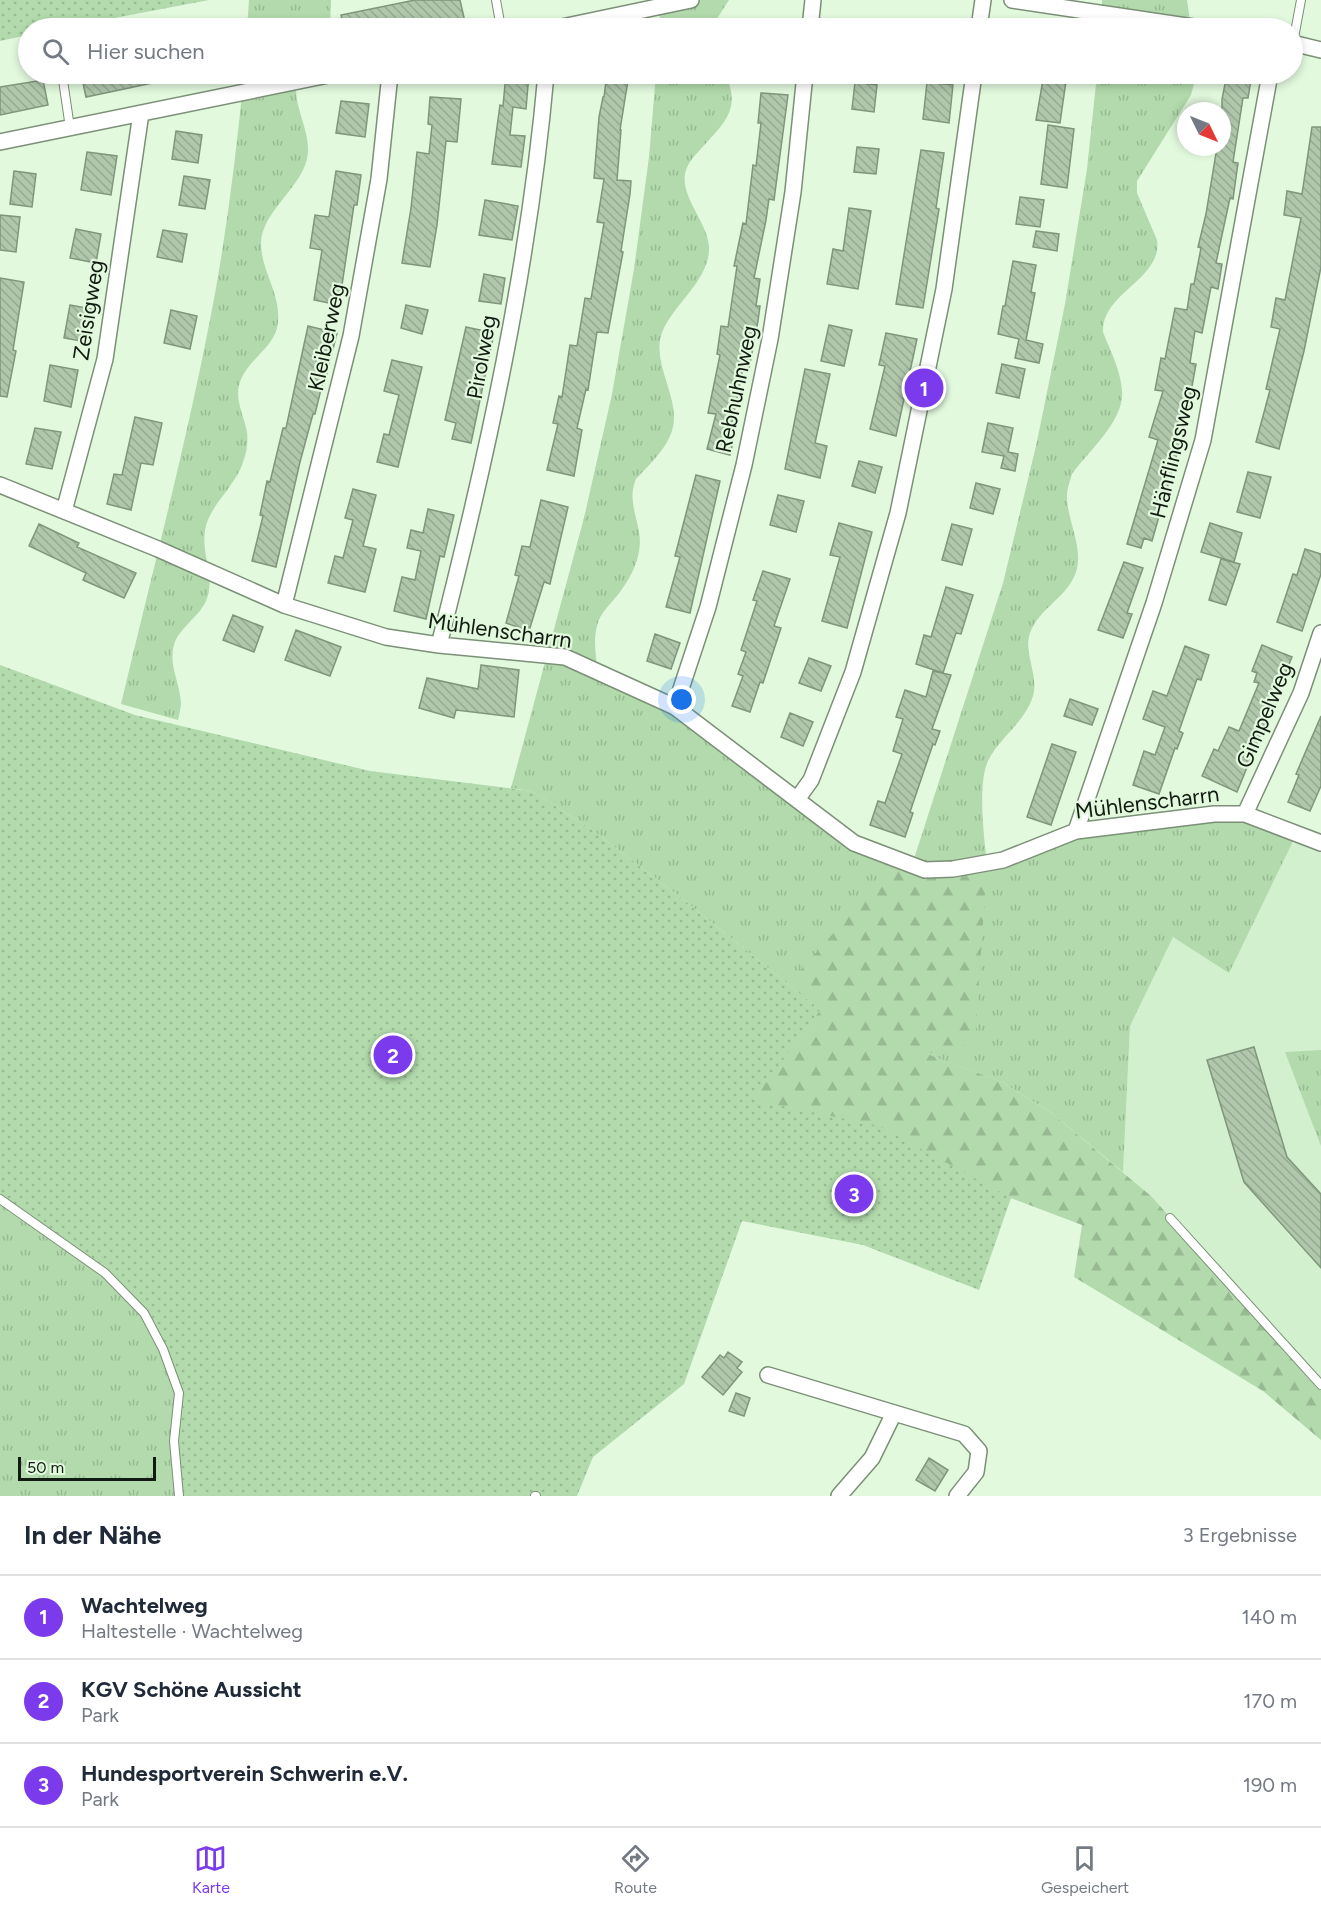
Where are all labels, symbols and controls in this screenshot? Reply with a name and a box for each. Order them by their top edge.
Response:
search box [18,18,1303,84]
icon: search [39,35,72,68]
text: Hier suchen [87,38,205,65]
north arrow [1177,102,1231,156]
street label: Zeisigweg [67,258,110,362]
street label: Kleiberweg [302,281,351,394]
street label: Pirolweg [461,313,502,401]
street label: Rebhuhnweg [710,323,763,455]
pin: 1 [904,366,944,410]
street label: Hänflingsweg [1144,383,1203,521]
street label: Mühlenscharrn [426,607,574,654]
street label: Gimpelweg [1230,658,1299,772]
your location [667,685,696,714]
street label: Mühlenscharrn [1073,780,1221,825]
pin: 2 [374,1032,412,1078]
pin: 3 [834,1172,874,1216]
scale bar [18,1454,156,1482]
text: 50 m [27,1458,64,1477]
text: In der Nähe [24,1519,161,1551]
text: 3 Ergebnisse [1183,1523,1297,1547]
text: Wachtelweg [81,1592,208,1619]
text: 1 [39,1605,48,1629]
text: 140 m [1242,1605,1297,1629]
text: Haltestelle · Wachtelweg [81,1619,303,1643]
text: KGV Schöne Aussicht [81,1676,302,1703]
text: 2 [38,1689,49,1713]
text: 170 m [1243,1689,1297,1713]
text: Park [81,1703,119,1727]
text: Hundesportverein Schwerin e.V. [81,1760,408,1787]
text: 3 [38,1773,49,1797]
text: 190 m [1243,1773,1297,1797]
text: Park [81,1787,119,1811]
tab: Karte [192,1842,230,1897]
tab: Route [614,1842,657,1897]
tab: Gespeichert [1041,1842,1129,1897]

